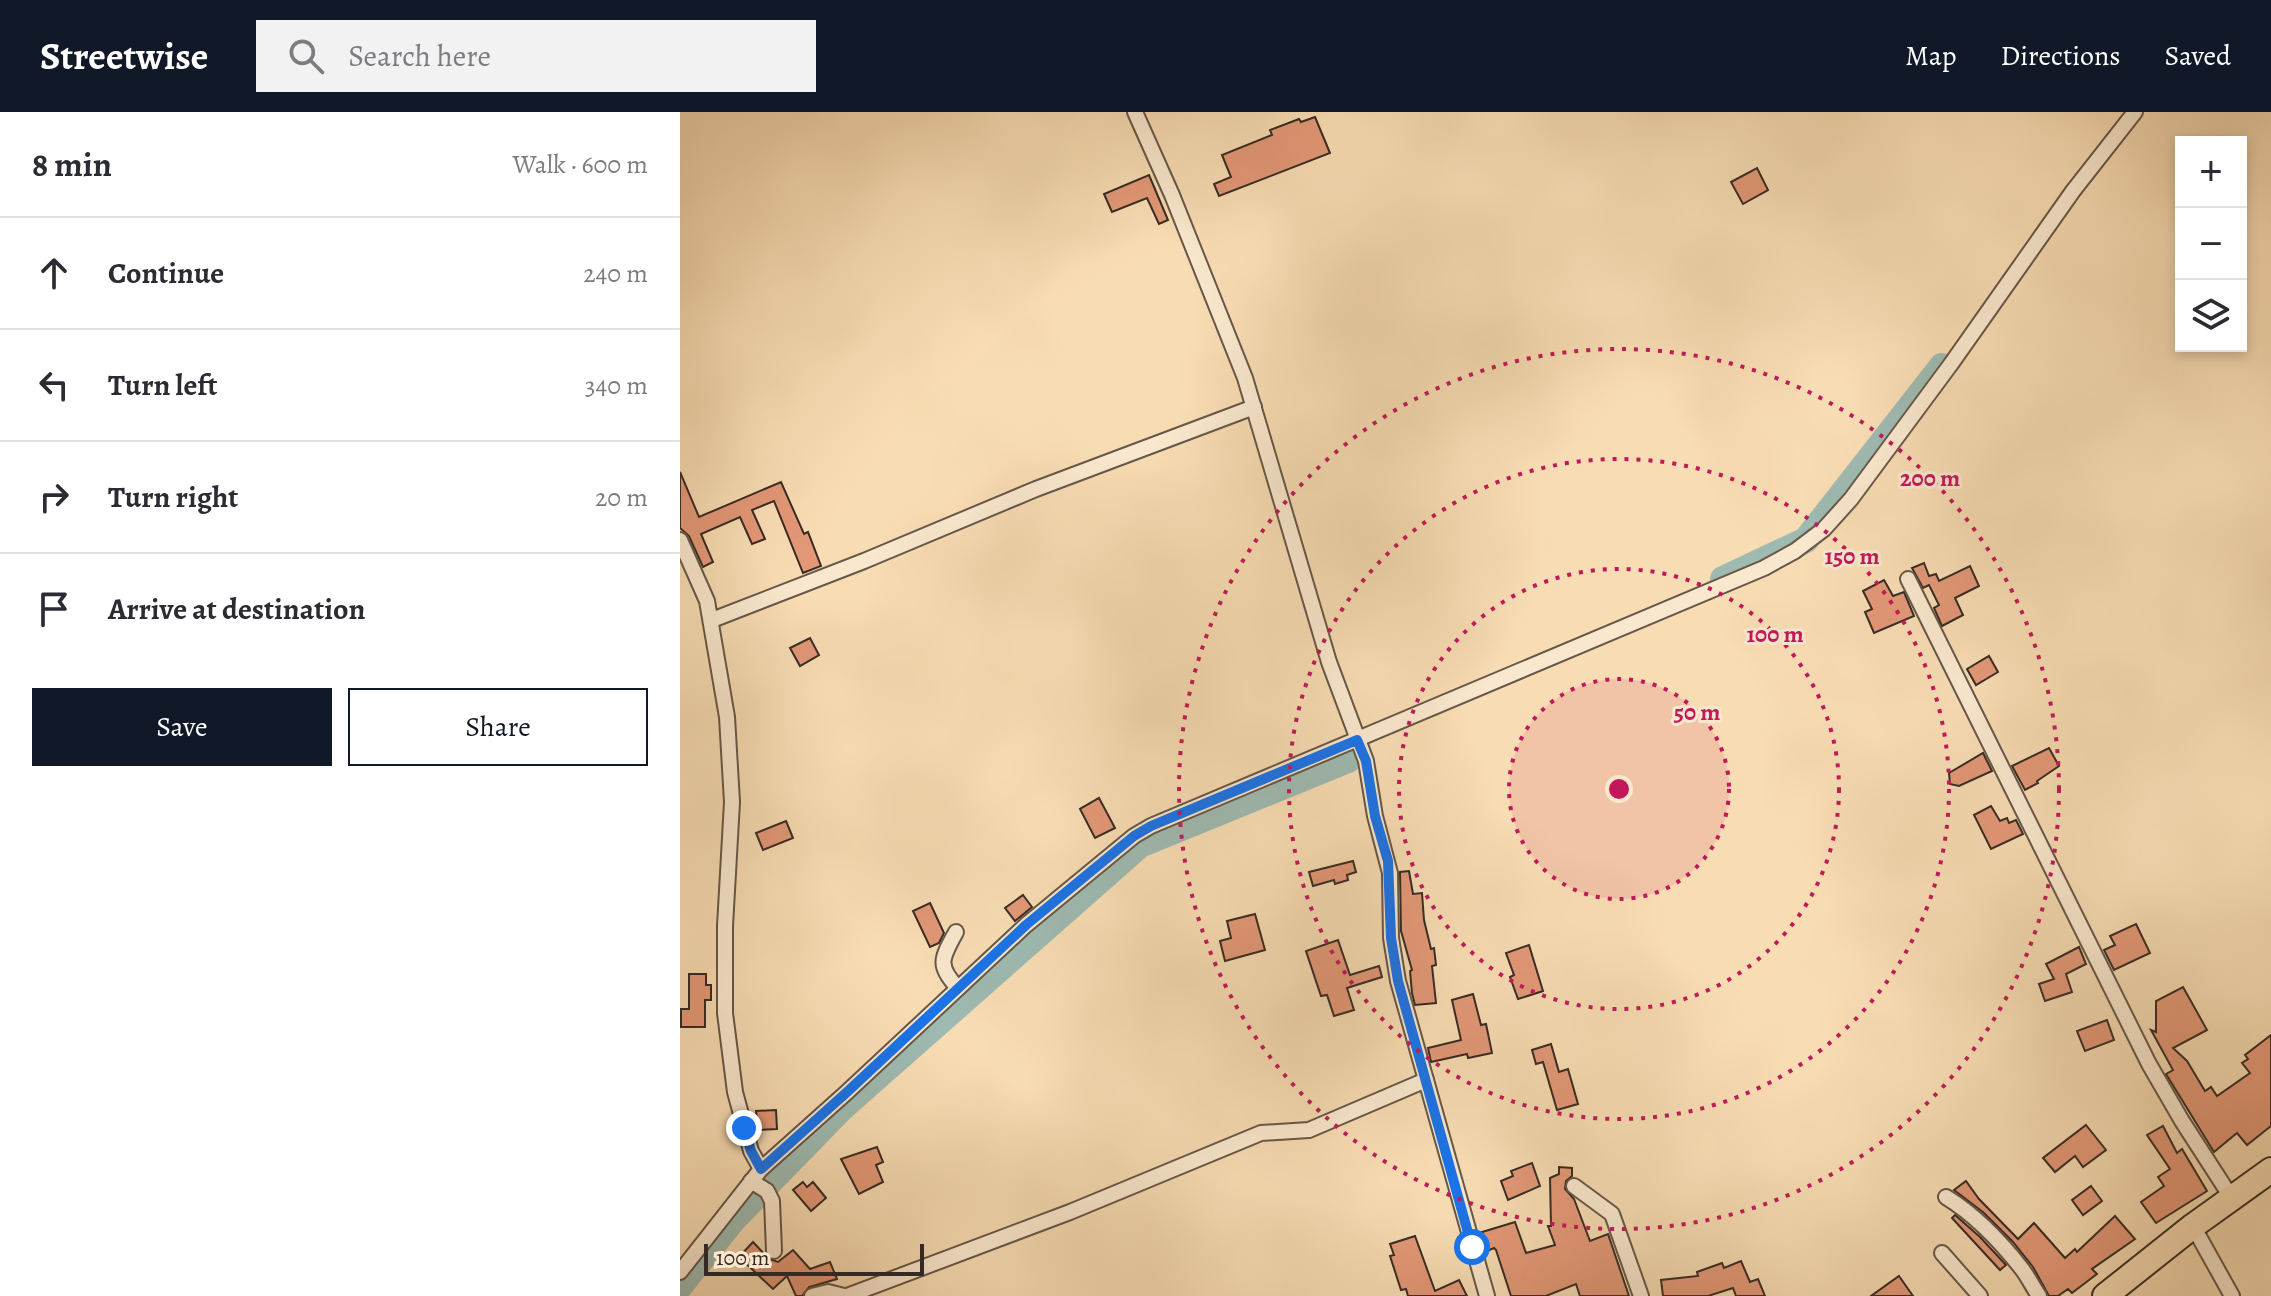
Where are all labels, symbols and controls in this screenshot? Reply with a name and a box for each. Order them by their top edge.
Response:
search box [256,20,816,92]
text: Streetwise [40,30,208,82]
icon: search [284,34,328,78]
text: Search here [348,36,491,76]
text: Map [1905,37,1956,75]
text: Directions [2000,37,2121,75]
text: Saved [2165,37,2231,75]
map controls [2175,136,2247,352]
button: + [2175,136,2247,208]
text: 8 min [32,141,112,188]
text: Walk · 600 m [513,147,648,182]
button: − [2175,208,2247,280]
icon: ahead [32,251,76,295]
text: Continue [108,253,224,293]
text: 240 m [583,256,648,291]
button: layers [2175,280,2247,352]
icon: left [32,363,76,407]
text: Turn left [108,365,217,405]
text: 340 m [585,368,648,403]
text: 200 m [1900,462,1960,494]
icon: right [32,475,76,519]
text: Turn right [108,477,238,517]
text: 20 m [595,480,648,515]
text: 150 m [1824,540,1880,572]
icon: arrive [32,587,76,631]
text: Arrive at destination [108,589,365,629]
text: 100 m [1746,618,1804,650]
button: Save [32,688,332,766]
button: Share [348,688,648,766]
text: 50 m [1674,696,1720,728]
centre of rings [1605,775,1633,803]
route end [726,1110,762,1146]
route start [1454,1229,1490,1265]
scale bar [704,1240,924,1276]
text: 100 m [716,1243,770,1273]

